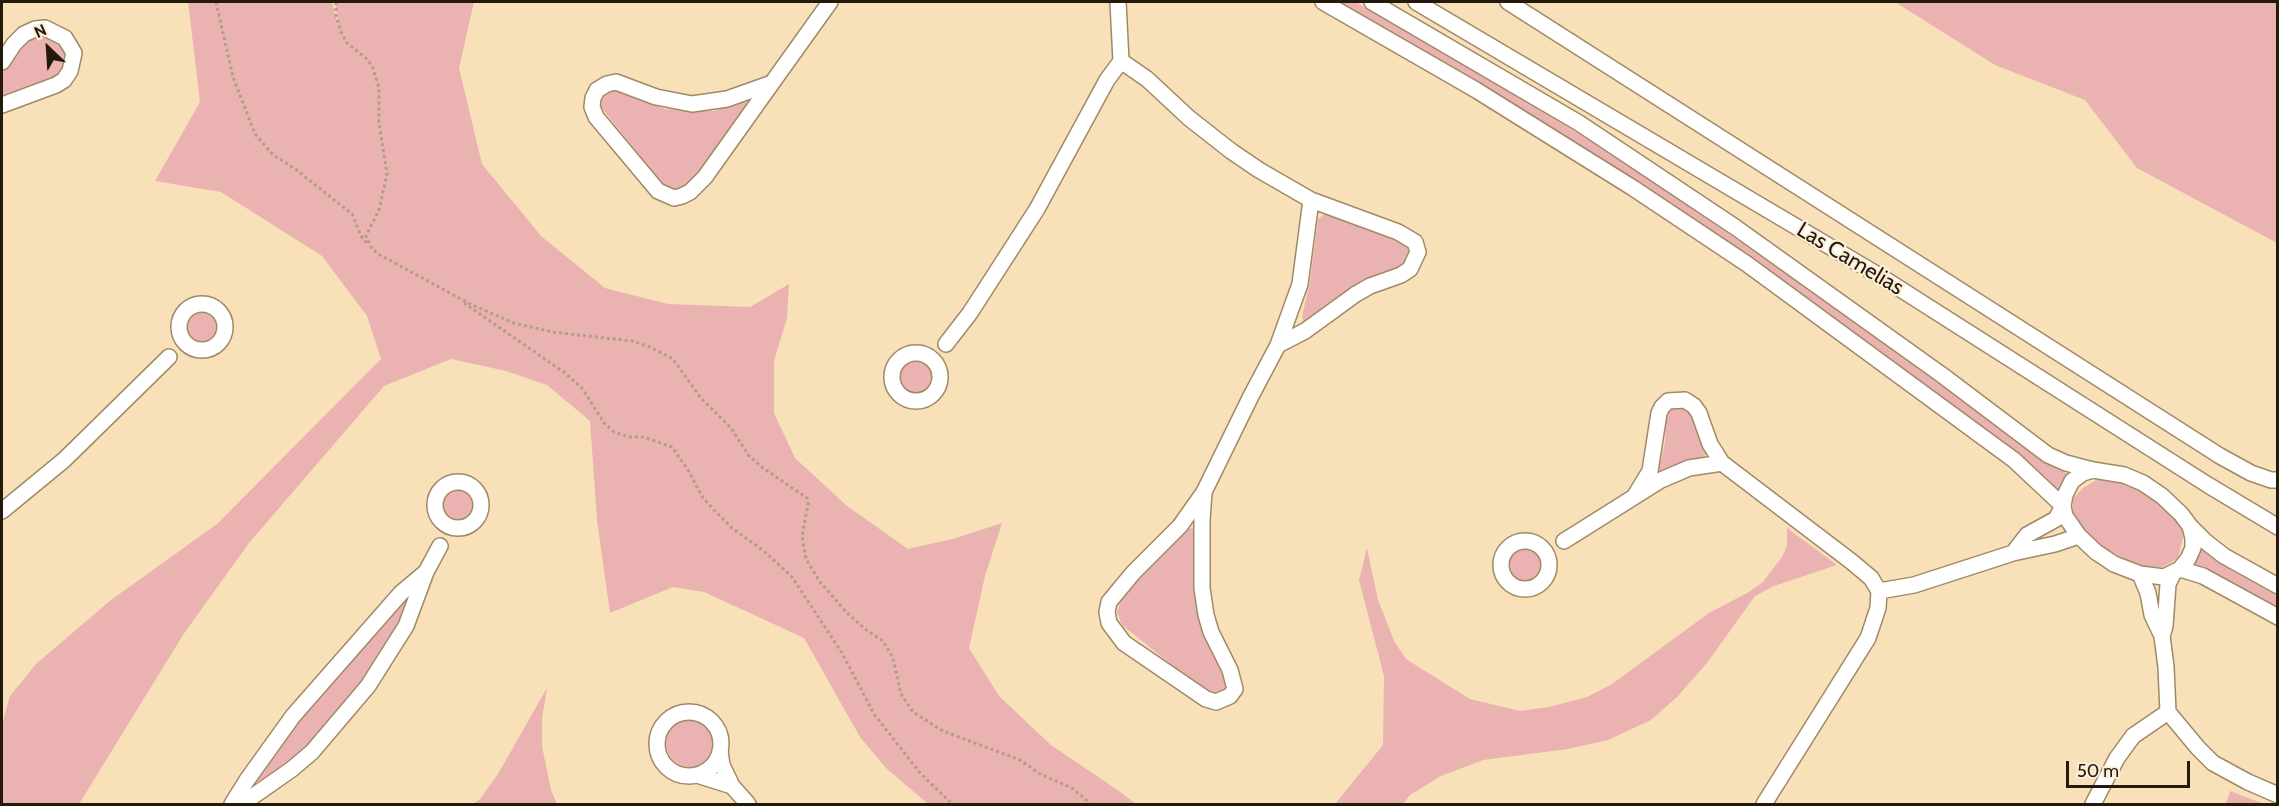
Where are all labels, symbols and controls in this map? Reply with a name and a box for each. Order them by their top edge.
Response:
north arrow [18,18,78,78]
text: N [31,20,49,42]
street label: Las Camelias [1792,217,1908,301]
scale bar [2069,749,2194,787]
text: 50 m [2077,760,2119,782]

